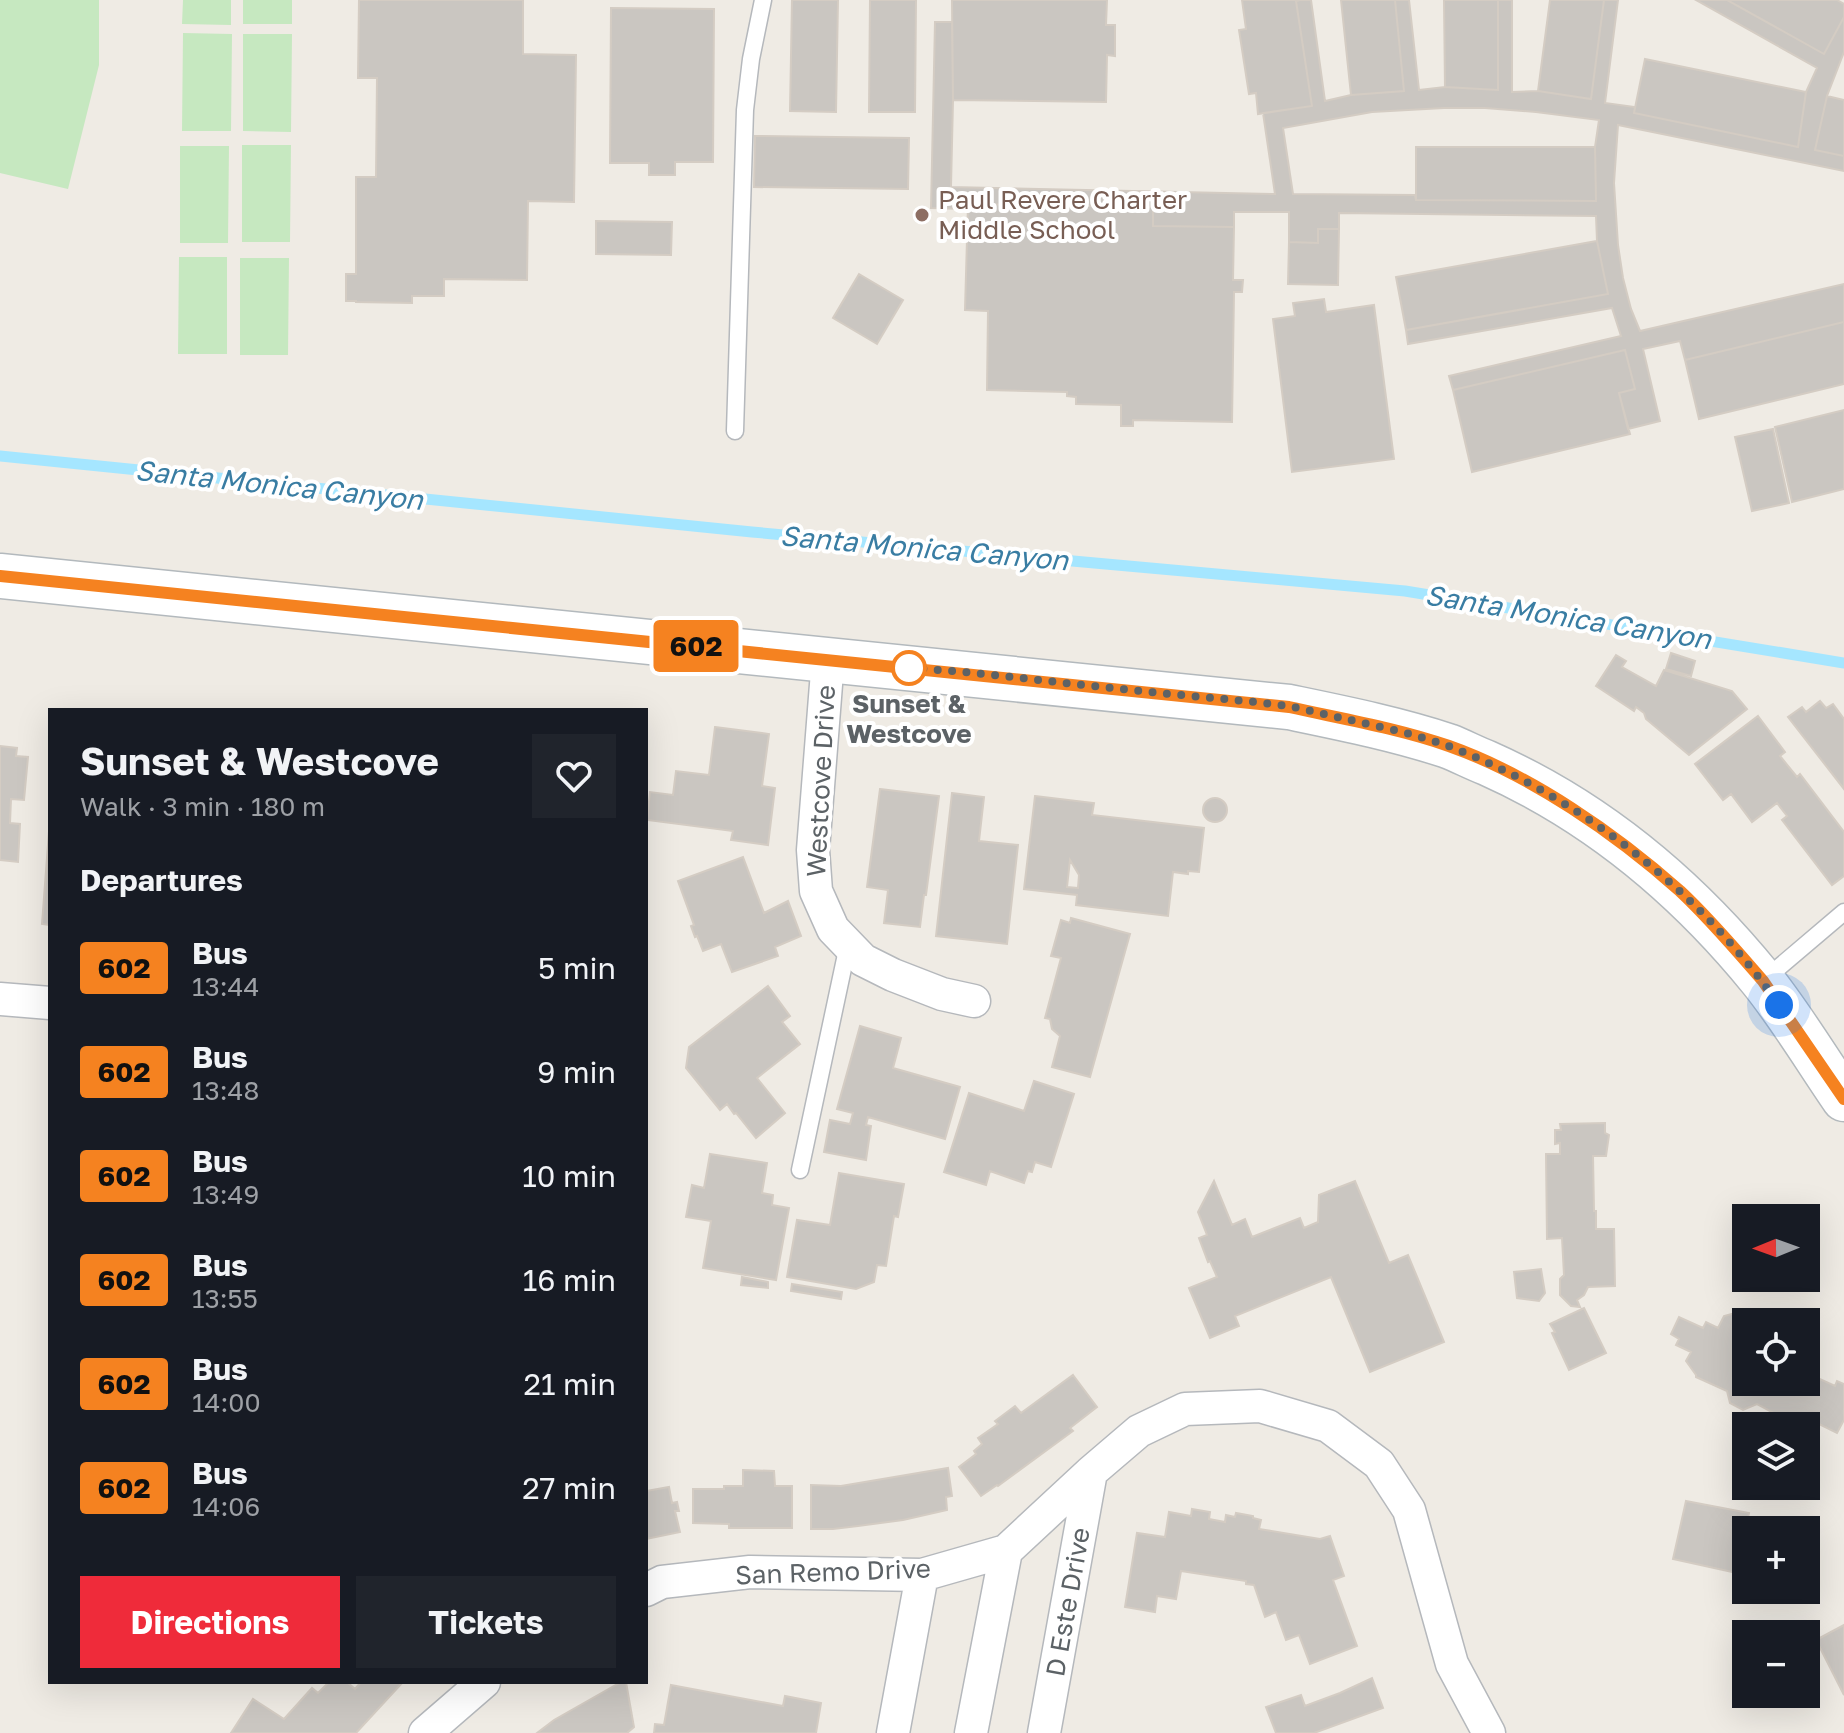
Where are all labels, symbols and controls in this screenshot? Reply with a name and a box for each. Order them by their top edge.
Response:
place label: Paul Revere Charter Middle School [938,184,1187,245]
marker: Paul Revere Charter Middle School [913,206,931,224]
water label: Santa Monica Canyon [134,453,426,516]
water label: Santa Monica Canyon [779,518,1071,577]
water label: Santa Monica Canyon [1423,578,1715,656]
line badge: 602 [650,620,742,672]
text: 602 [669,629,723,662]
marker: Sunset & Westcove [892,651,926,685]
street label: Westcove Drive [800,684,841,878]
place label: Sunset & Westcove [846,688,972,749]
button: heart [532,734,616,818]
text: Sunset & Westcove [80,738,439,783]
text: Walk · 3 min · 180 m [80,791,325,822]
text: Departures [80,862,243,898]
text: Bus [192,935,248,971]
text: 5 min [538,950,616,986]
text: 602 [97,951,151,984]
text: 13:44 [192,971,259,1002]
your location [1759,985,1799,1025]
text: Bus [192,1039,248,1075]
text: 9 min [537,1054,616,1090]
text: 602 [97,1055,151,1088]
text: 13:48 [192,1075,259,1106]
text: Bus [192,1143,248,1179]
text: 10 min [522,1158,616,1194]
text: 602 [97,1159,151,1192]
text: 13:49 [192,1179,259,1210]
north arrow [1732,1204,1820,1292]
map controls [1732,1204,1820,1708]
text: Bus [192,1247,248,1283]
text: 16 min [523,1262,616,1298]
text: 602 [97,1263,151,1296]
text: 13:55 [192,1283,258,1314]
button: locate [1732,1308,1820,1396]
text: Bus [192,1351,248,1387]
text: 21 min [524,1366,616,1402]
text: 602 [97,1367,151,1400]
text: 14:00 [192,1387,261,1418]
button: layers [1732,1412,1820,1500]
text: Bus [192,1455,248,1491]
text: 27 min [522,1470,616,1506]
text: 602 [97,1471,151,1504]
text: 14:06 [192,1491,260,1522]
button: + [1732,1516,1820,1604]
street label: D Este Drive [1039,1525,1096,1679]
street label: San Remo Drive [735,1553,931,1590]
button: Directions [80,1576,340,1668]
button: Tickets [356,1576,616,1668]
button: − [1732,1620,1820,1708]

